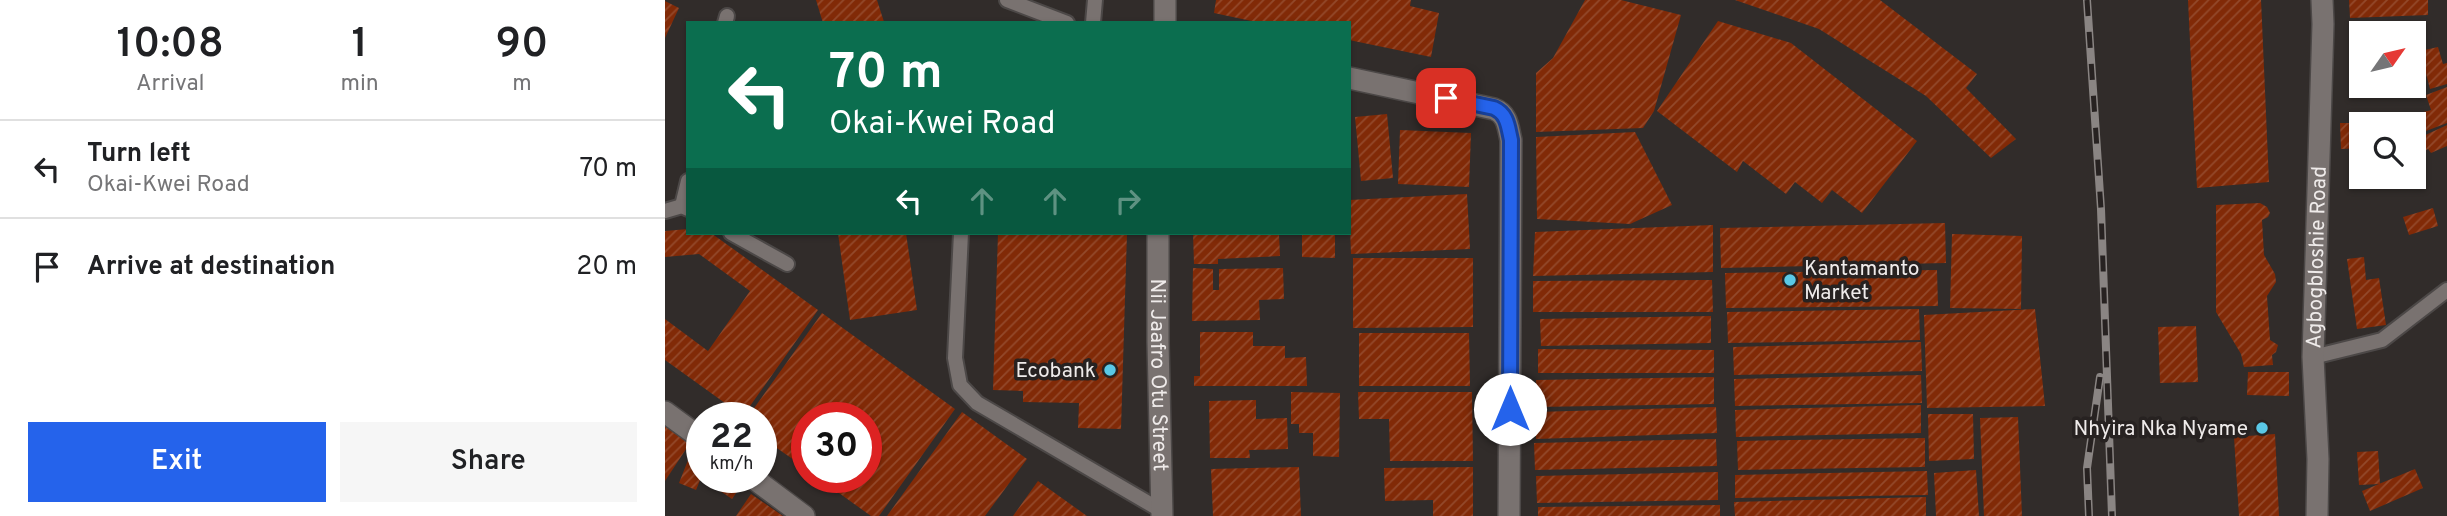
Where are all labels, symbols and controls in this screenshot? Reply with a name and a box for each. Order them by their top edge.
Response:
text: 10:08 [117,19,224,72]
text: 1 [351,19,368,72]
text: 90 [495,19,548,72]
north arrow [2349,21,2425,98]
map controls [2349,21,2426,189]
text: 70 m [829,44,943,106]
icon: left [714,49,805,140]
pin [1416,68,1476,128]
text: Arrival [136,70,205,99]
text: min [341,70,379,99]
text: m [512,70,532,99]
icon: arrive [1427,79,1465,117]
text: Okai-Kwei Road [829,105,1055,145]
button: search [2349,112,2426,189]
text: Turn left [87,138,191,171]
icon: left [28,150,66,188]
text: 70 m [579,153,637,186]
street label: Agbogbloshie Road [2301,166,2334,349]
text: Okai-Kwei Road [87,171,250,200]
icon: left [890,182,928,220]
icon: ahead [963,182,1001,220]
icon: ahead [1036,182,1074,220]
icon: right [1109,182,1147,220]
icon: arrive [28,248,66,286]
text: Arrive at destination [87,251,335,284]
text: 20 m [576,251,637,284]
place label: Kantamanto Market [1804,256,1920,307]
marker: Kantamanto Market [1782,272,1798,288]
street label: Nii Jaafro Otu Street [1143,279,1173,472]
place label: Ecobank [1015,358,1096,385]
marker: Ecobank [1102,362,1118,378]
position arrow [1473,372,1547,446]
speed limit sign: 30 [791,402,882,493]
text: 22 [710,416,753,460]
place label: Nhyira Nka Nyame [2073,416,2248,443]
marker: Nhyira Nka Nyame [2254,420,2270,436]
button: Exit [28,422,326,502]
button: Share [340,422,637,502]
text: km/h [710,453,753,476]

